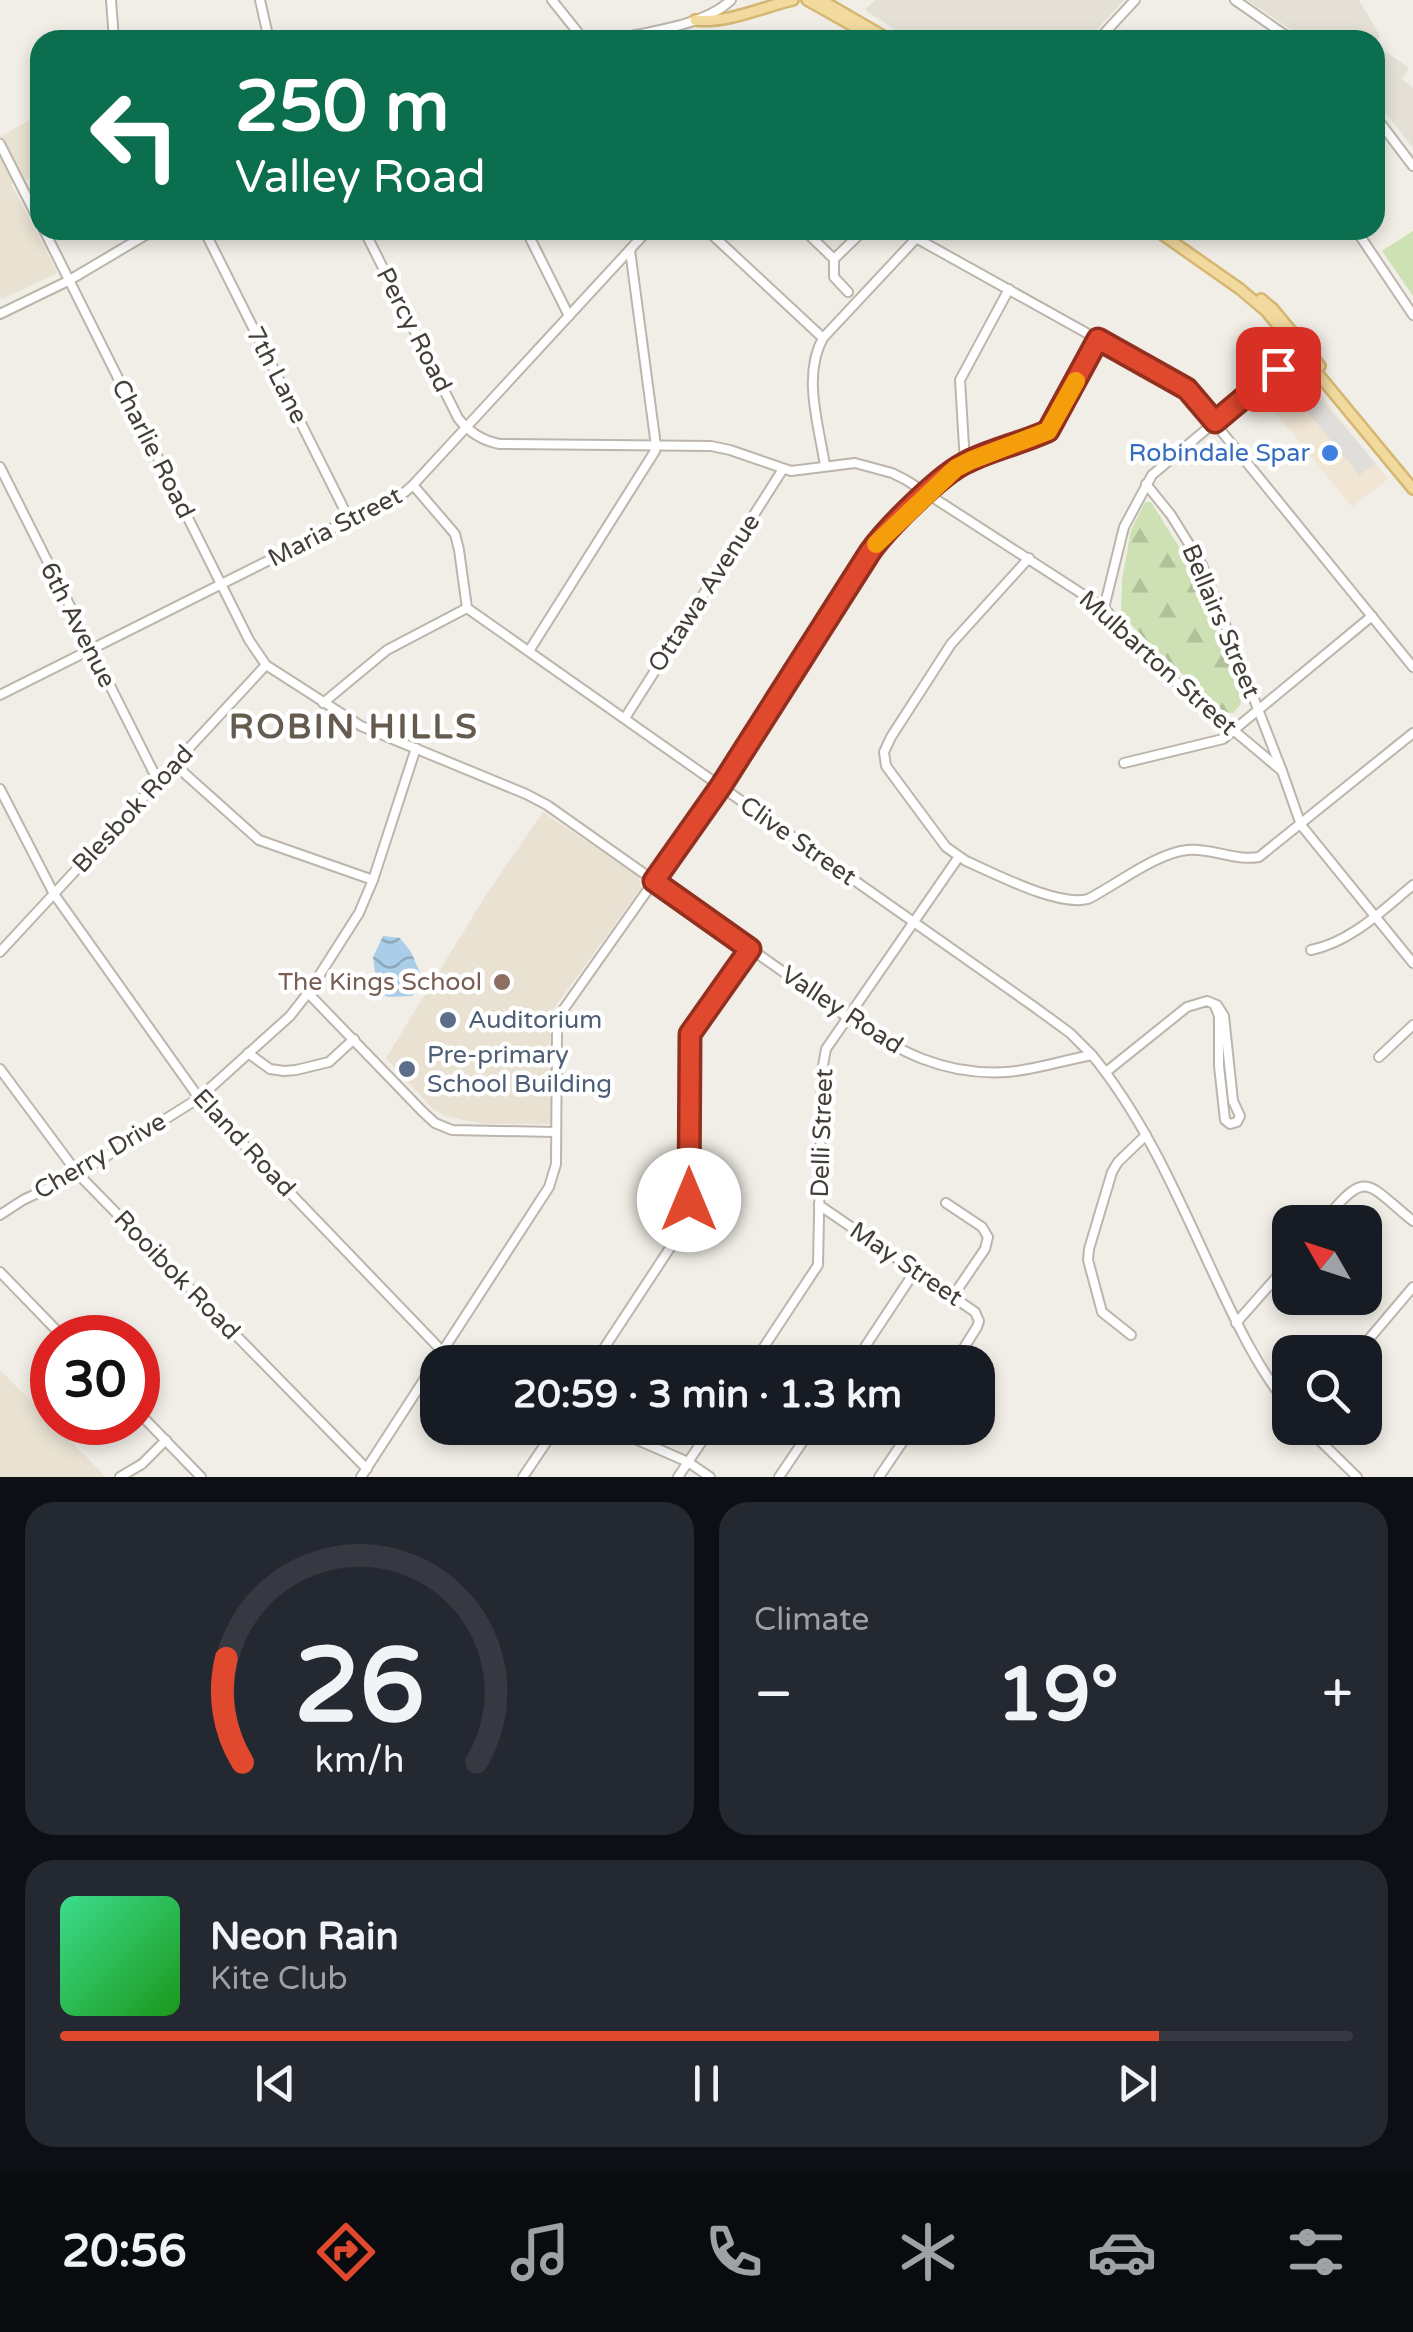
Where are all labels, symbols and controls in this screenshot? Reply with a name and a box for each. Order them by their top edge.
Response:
text: 250 m [235,66,449,150]
icon: left [70,70,200,200]
text: Valley Road [235,151,486,205]
street label: Percy Road [370,263,458,397]
street label: 7th Lane [240,321,314,429]
pin [1236,327,1321,412]
icon: arrive [1251,342,1306,397]
street label: Charlie Road [105,374,201,524]
place label: Robindale Spar [1128,438,1310,468]
marker: Robindale Spar [1319,442,1341,464]
street label: Maria Street [263,480,407,574]
street label: Ottawa Avenue [642,508,766,678]
street label: Bellairs Street [1175,540,1267,703]
street label: 6th Avenue [34,557,122,693]
street label: Mulbarton Street [1073,584,1244,742]
district label: ROBIN HILLS [229,706,479,748]
street label: Blesbok Road [66,739,200,879]
street label: Clive Street [734,790,862,892]
street label: Valley Road [775,959,909,1061]
place label: The Kings School [278,967,482,997]
marker: The Kings School [491,971,513,993]
place label: Auditorium [468,1005,602,1035]
marker: Auditorium [437,1009,459,1031]
place label: Pre-primary School Building [427,1040,612,1099]
marker: Pre-primary School Building [396,1058,418,1080]
street label: Delli Street [805,1068,839,1198]
street label: Eland Road [186,1083,302,1203]
street label: Cherry Drive [29,1106,171,1206]
position arrow [637,1148,741,1252]
street label: Rooibok Road [108,1204,246,1346]
north arrow [1272,1205,1382,1315]
map controls [1272,1205,1382,1445]
street label: May Street [844,1215,968,1313]
speed limit sign: 30 [30,1315,160,1445]
button: search [1272,1335,1382,1445]
text: 20:59 · 3 min · 1.3 km [513,1372,902,1418]
text: Climate [754,1601,869,1639]
text: 26 [294,1625,425,1750]
text: 19° [996,1650,1119,1740]
text: − [754,1662,793,1728]
text: + [1322,1662,1353,1728]
text: km/h [315,1739,404,1782]
text: Neon Rain [210,1914,399,1960]
text: Kite Club [210,1960,348,1998]
icon: previous [248,2056,303,2111]
icon: pause [679,2056,734,2111]
icon: next [1110,2056,1165,2111]
icon: directions [311,2217,381,2287]
icon: music [505,2217,575,2287]
icon: phone [699,2217,769,2287]
icon: climate [893,2217,963,2287]
icon: car [1087,2217,1157,2287]
icon: filters [1281,2217,1351,2287]
text: 20:56 [62,2225,187,2279]

